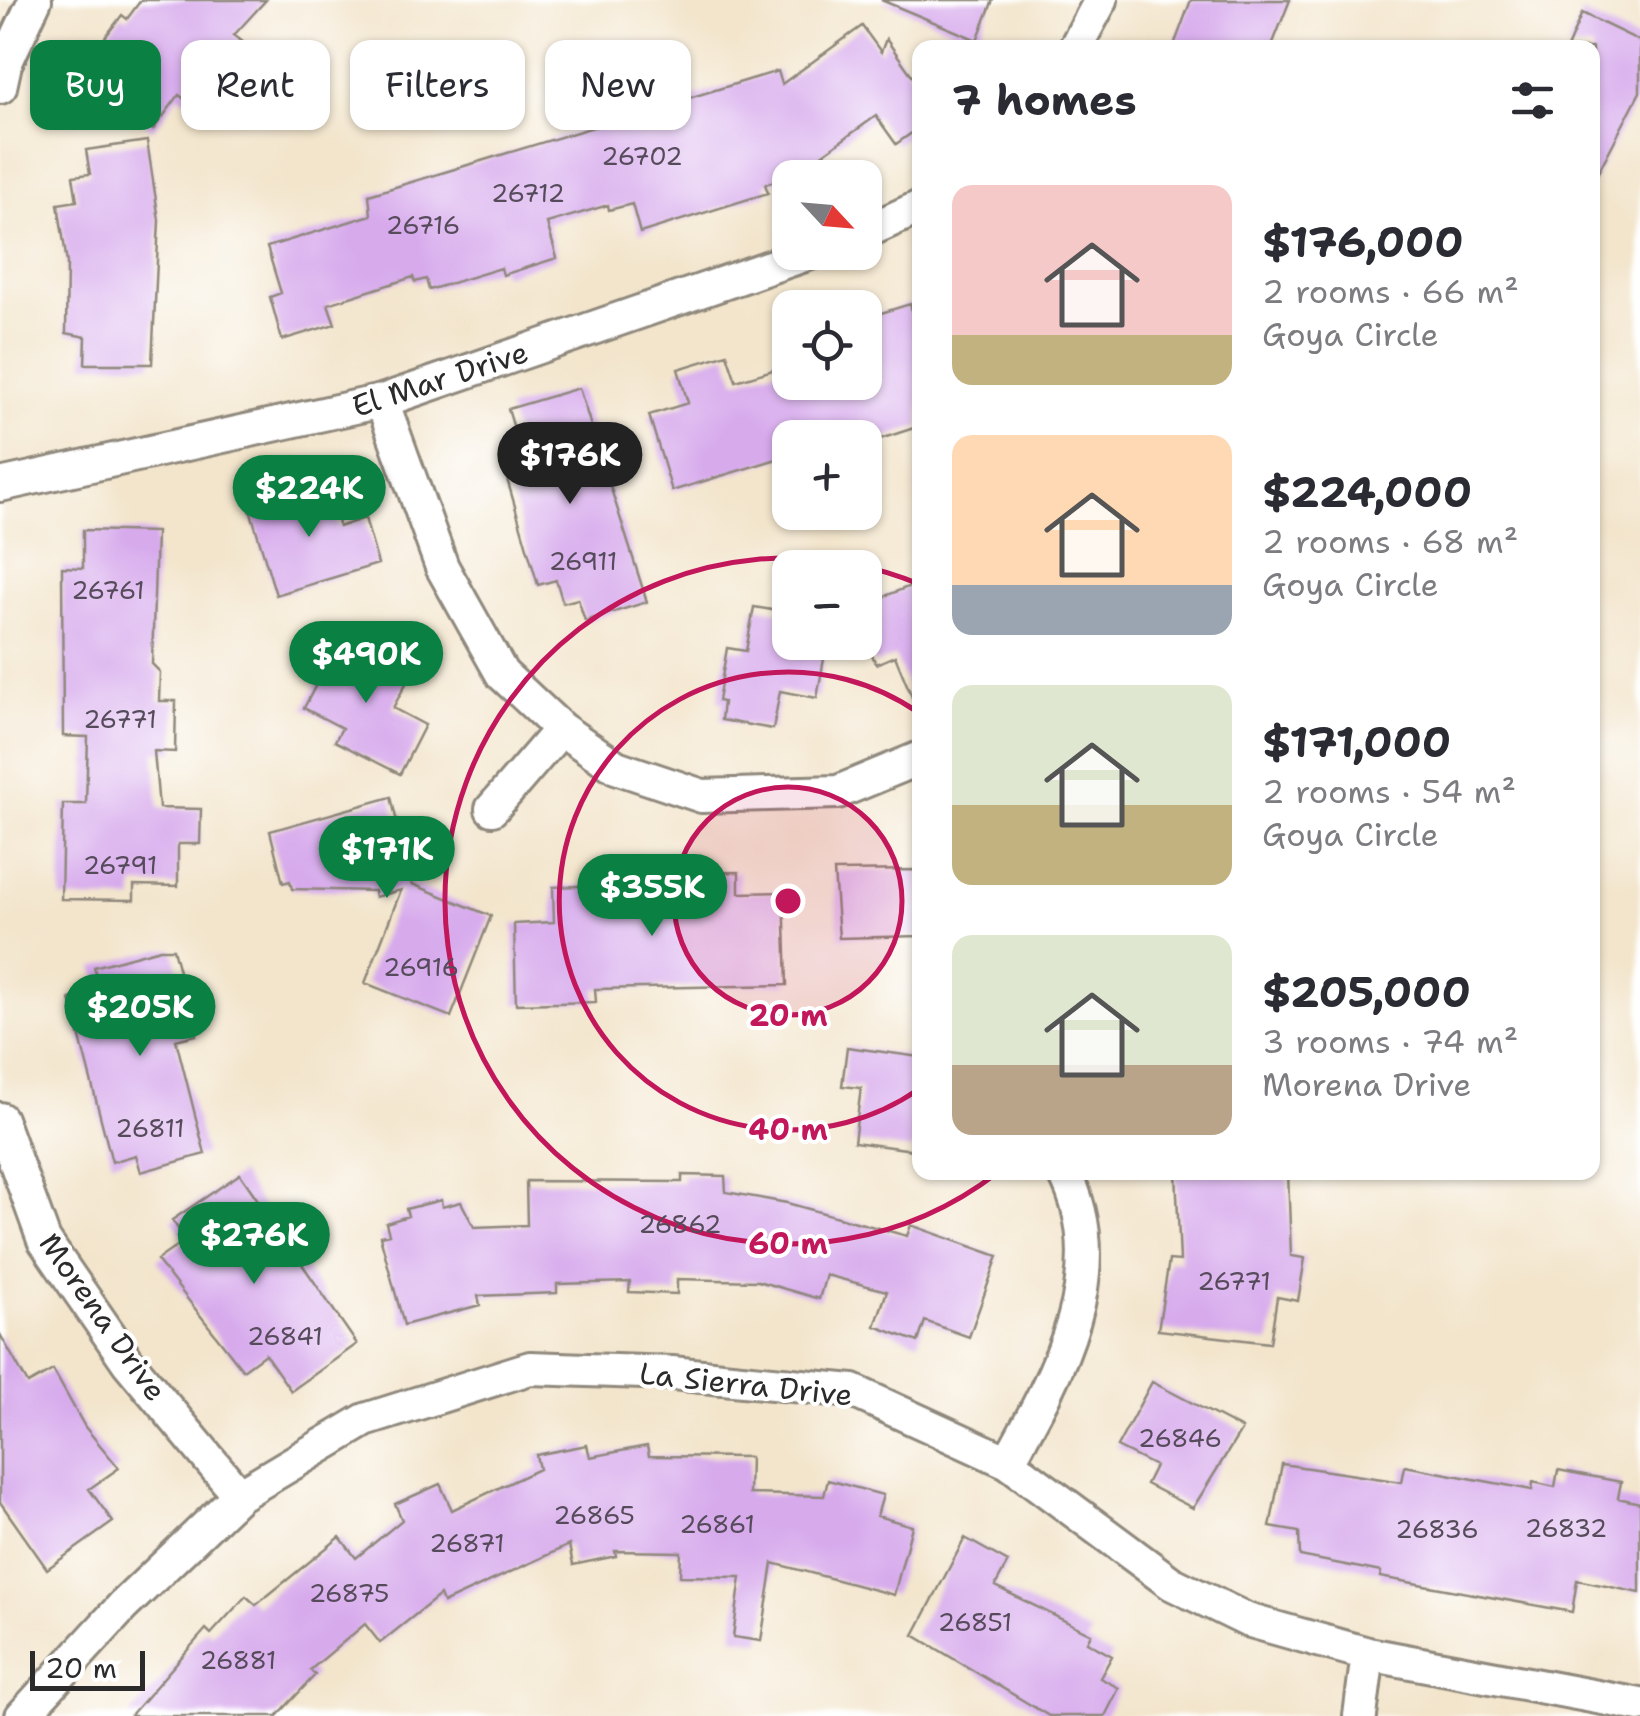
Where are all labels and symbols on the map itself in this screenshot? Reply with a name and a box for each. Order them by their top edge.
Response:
house number: 26702 [601,139,683,173]
north arrow [772,160,882,270]
house number: 26712 [491,176,565,210]
house number: 26716 [386,208,460,242]
street label: El Mar Drive [347,331,533,427]
pin: $176K [500,422,640,507]
pin: $224K [239,455,379,540]
house number: 26911 [549,544,617,578]
house number: 26761 [71,573,145,607]
pin: $490K [296,621,436,706]
house number: 26771 [83,702,157,736]
pin: $171K [317,816,457,901]
house number: 26791 [83,848,157,882]
pin: $355K [582,854,722,939]
centre of rings [770,883,806,919]
house number: 26916 [383,950,459,984]
pin: $205K [70,974,210,1059]
text: 20 m [748,995,828,1036]
text: 40 m [748,1109,828,1150]
house number: 26811 [115,1111,185,1145]
pin: $276K [184,1202,324,1287]
house number: 26862 [638,1207,722,1241]
text: 60 m [748,1223,828,1264]
street label: Morena Drive [30,1225,176,1409]
house number: 26771 [1197,1264,1271,1298]
house number: 26841 [247,1319,323,1353]
street label: La Sierra Drive [637,1352,855,1416]
house number: 26846 [1138,1421,1222,1455]
house number: 26865 [553,1498,635,1532]
house number: 26861 [679,1507,755,1541]
house number: 26832 [1525,1511,1607,1545]
house number: 26836 [1395,1512,1479,1546]
house number: 26871 [429,1526,505,1560]
house number: 26875 [309,1576,389,1610]
house number: 26851 [938,1605,1012,1639]
house number: 26881 [200,1643,276,1677]
scale bar [30,1646,145,1690]

